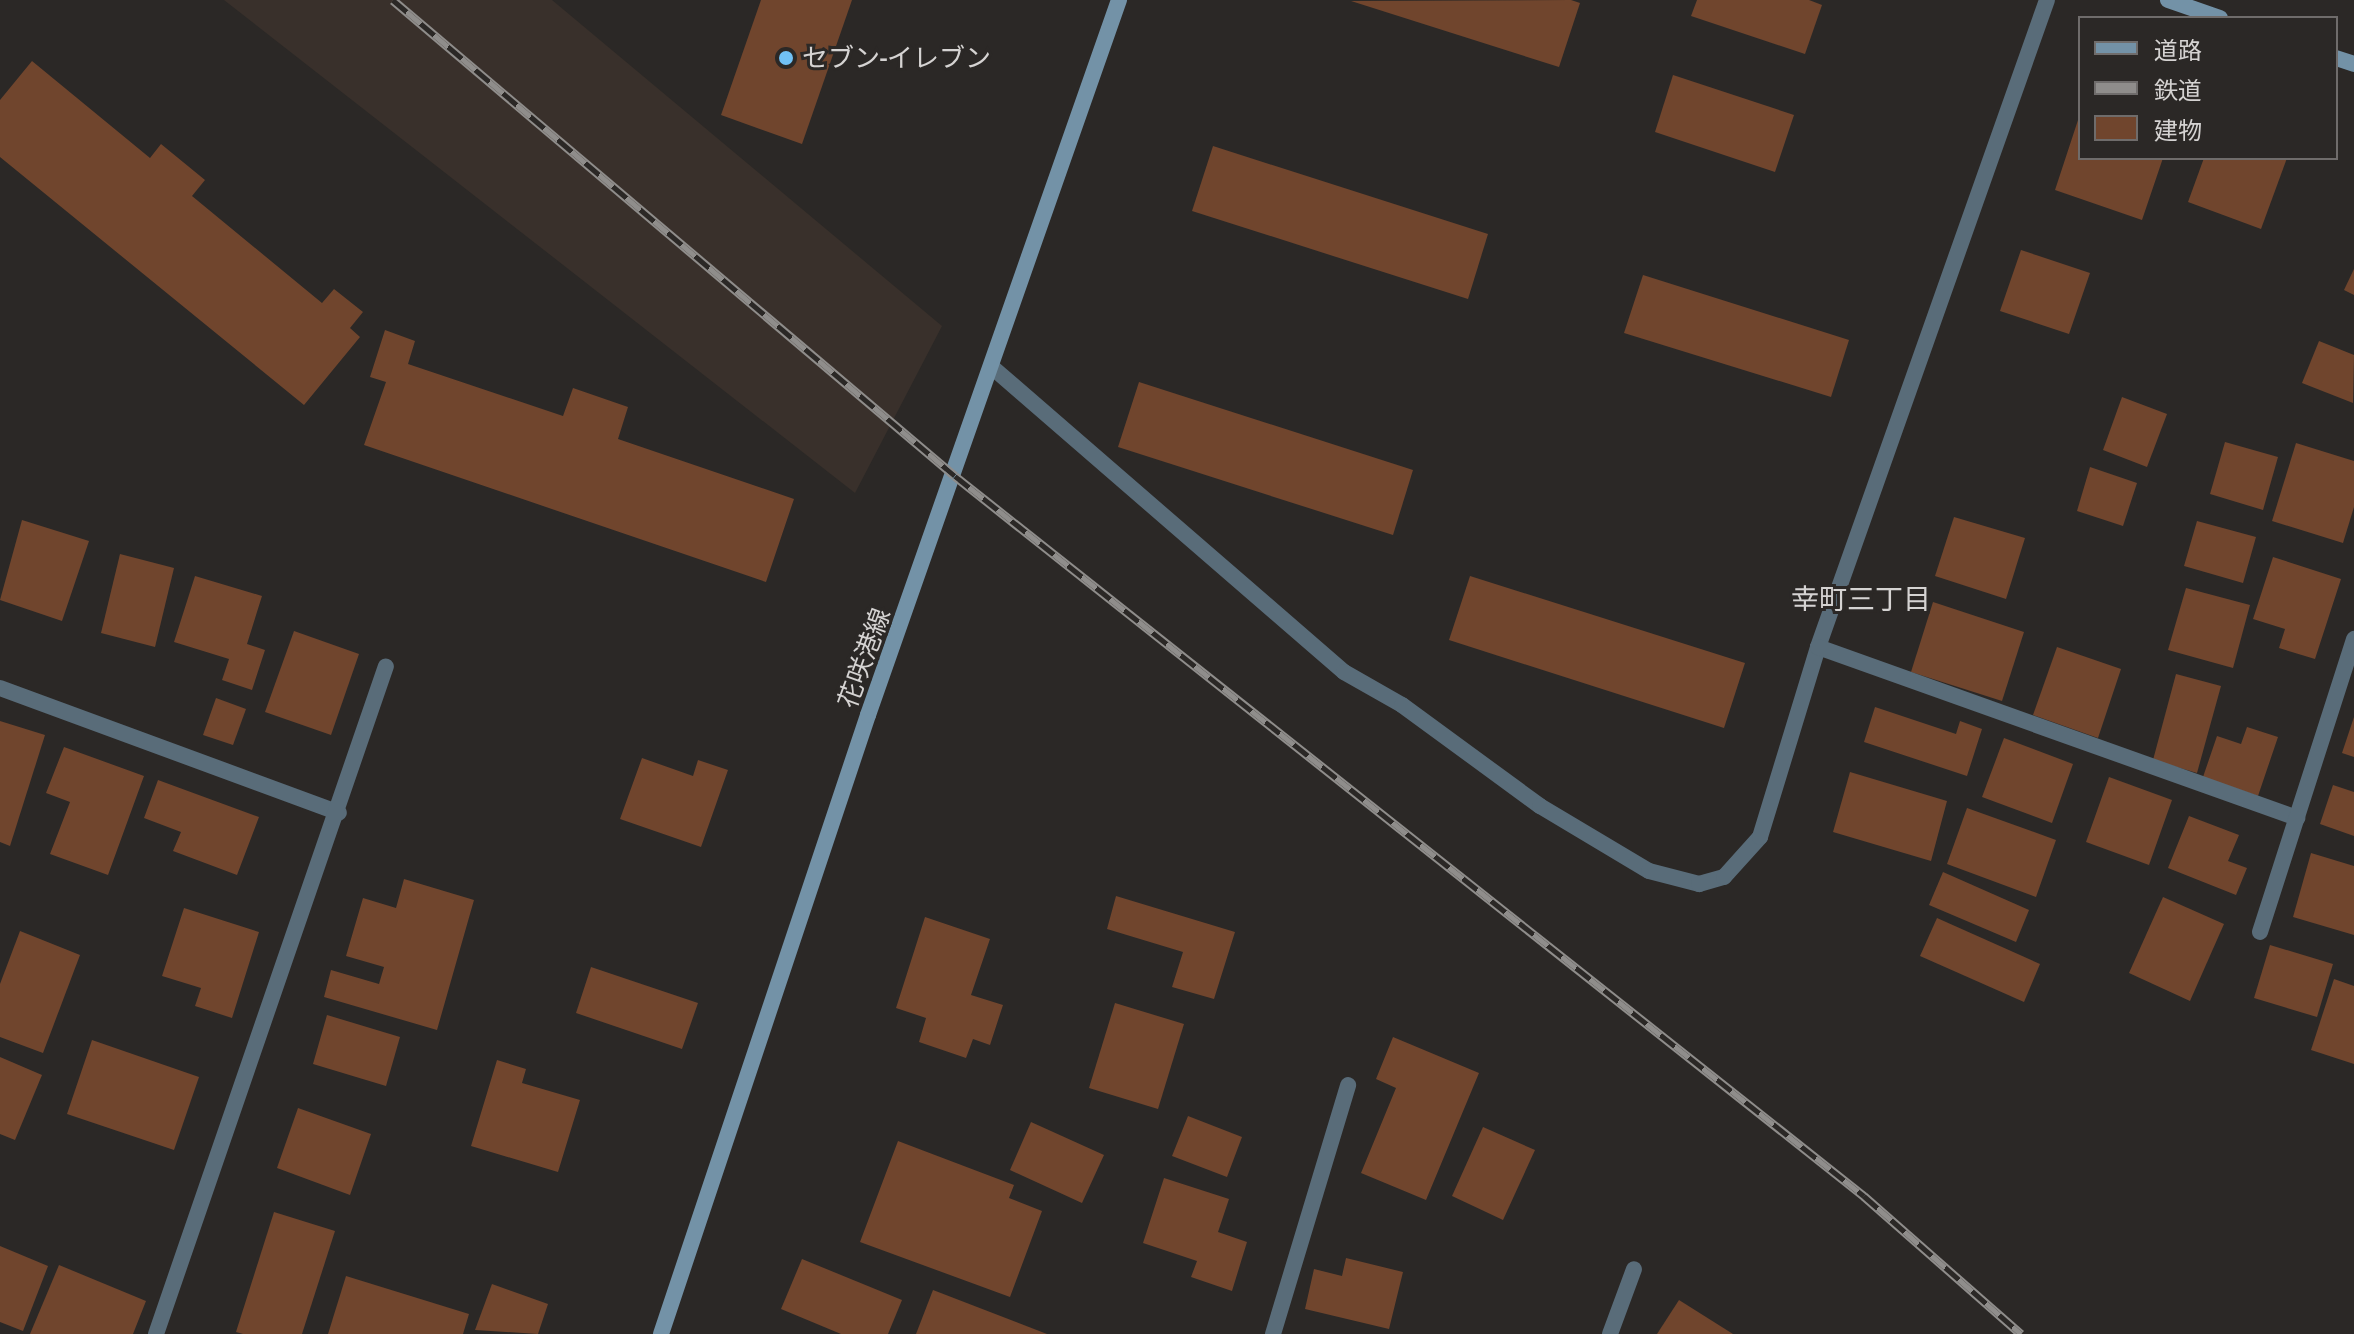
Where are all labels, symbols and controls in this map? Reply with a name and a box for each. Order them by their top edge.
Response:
legend [2078,16,2338,160]
text: 道路 [2154,34,2202,66]
place label: セブン-イレブン [802,42,991,74]
marker: セブン-イレブン [777,49,795,67]
text: 鉄道 [2154,74,2202,106]
text: 建物 [2154,114,2202,146]
district label: 幸町三丁目 [1791,582,1931,616]
street label: 花咲港線 [832,604,896,712]

